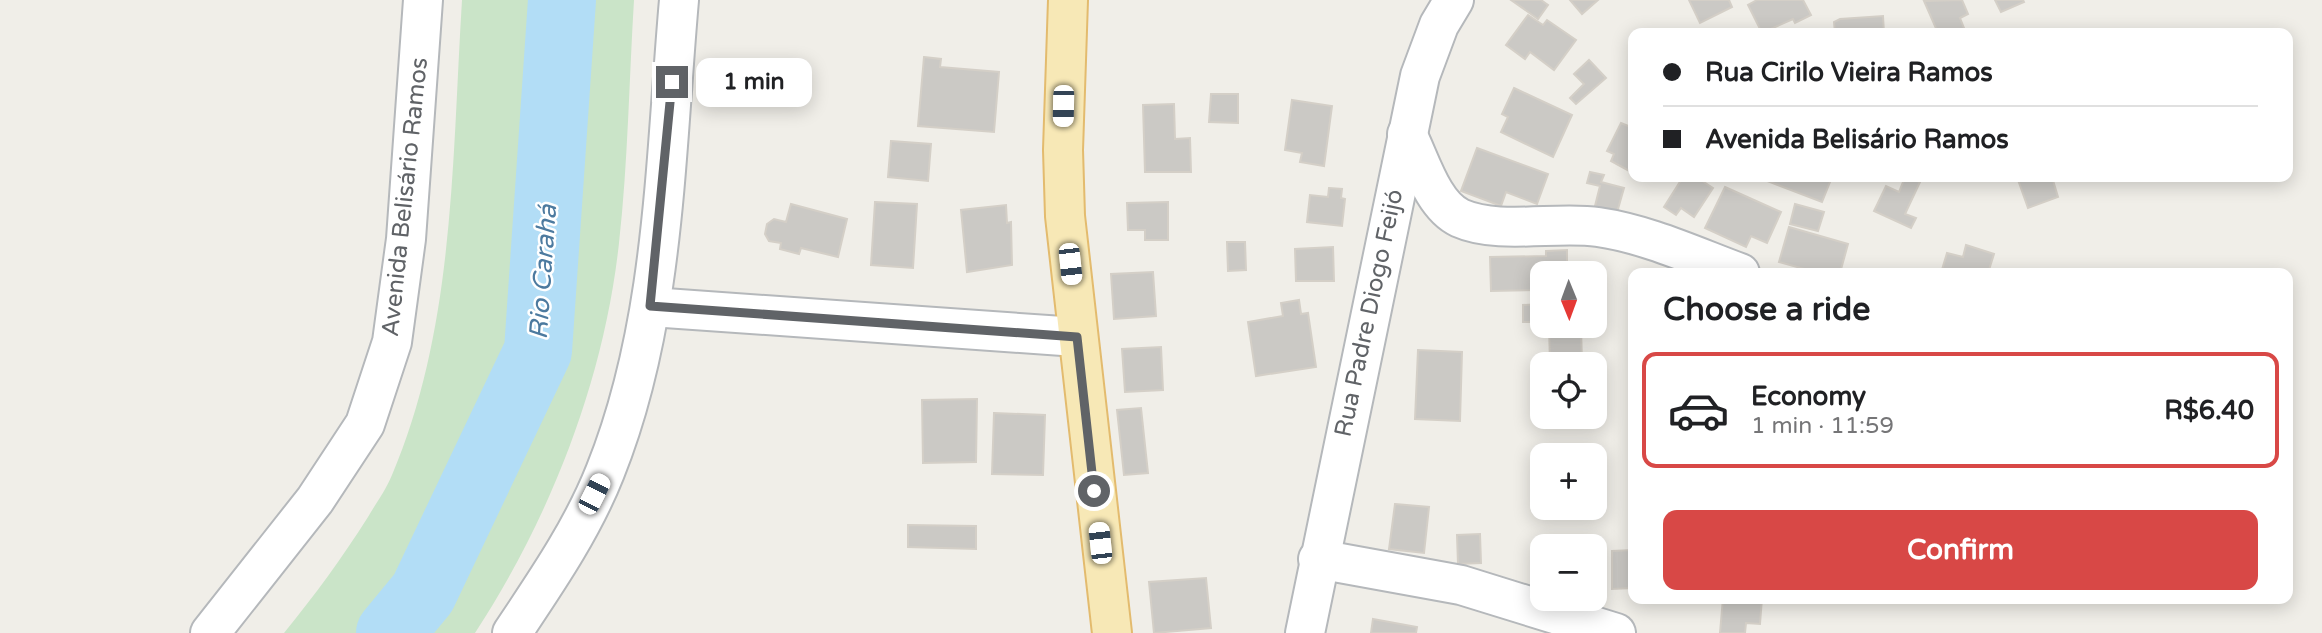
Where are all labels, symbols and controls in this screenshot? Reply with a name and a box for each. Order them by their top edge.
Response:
street label: Avenida Belisário Ramos [376,56,434,338]
callout: 1 min [696,57,812,106]
text: Rua Cirilo Vieira Ramos [1705,57,1993,88]
route end [656,66,688,98]
text: 1 min [723,68,785,96]
car [1053,85,1074,127]
text: Avenida Belisário Ramos [1705,124,2009,155]
street label: Rua Padre Diogo Feijó [1329,187,1409,439]
water label: Rio Carahá [523,202,563,341]
car [1058,242,1083,286]
north arrow [1530,261,1606,338]
map controls [1530,261,1607,611]
text: Choose a ride [1663,291,1870,329]
button: locate [1530,352,1607,429]
icon: car [1667,379,1730,442]
text: Economy [1751,381,1866,412]
text: R$6.40 [2164,395,2254,426]
text: 1 min · 11:59 [1751,412,1894,440]
button: + [1530,443,1607,520]
car [576,471,613,517]
route start [1078,475,1110,507]
button: Confirm [1663,510,2258,590]
car [1088,521,1113,565]
button: − [1530,534,1607,611]

